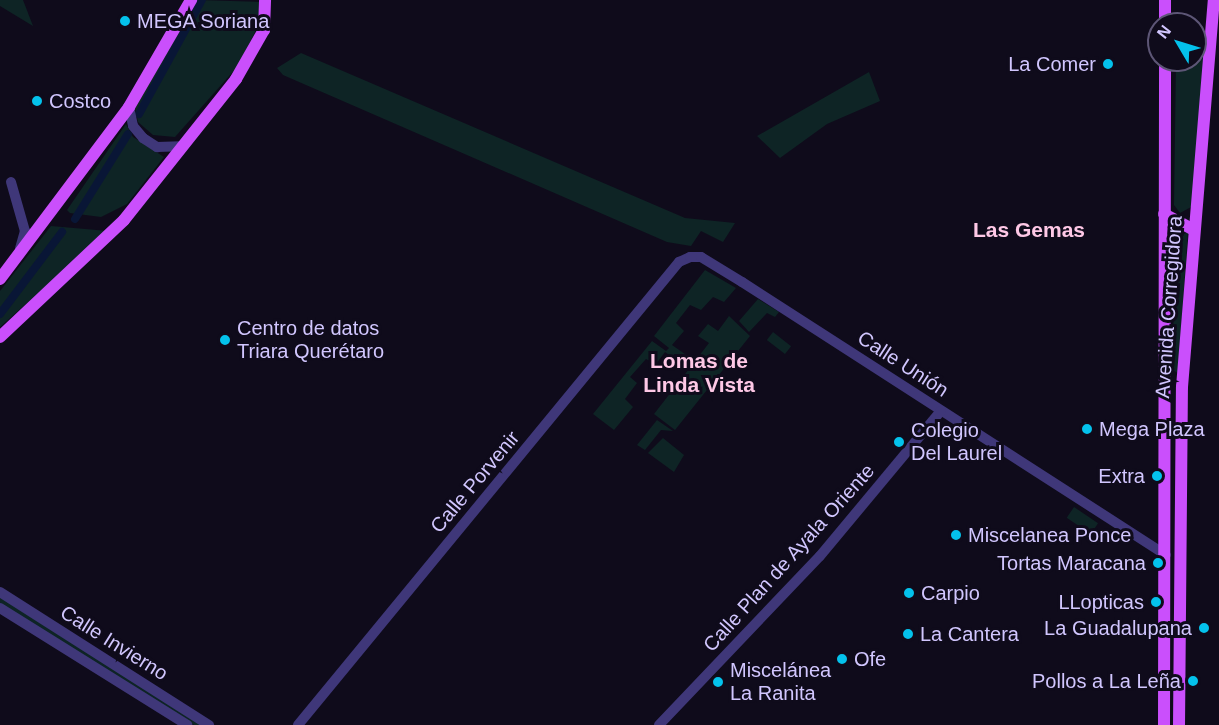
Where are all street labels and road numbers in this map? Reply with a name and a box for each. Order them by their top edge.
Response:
street label: Avenida Corregidora [1151,215,1187,399]
street label: Calle Unión [853,326,953,402]
street label: Calle Porvenir [425,426,525,538]
street label: Calle Plan de Ayala Oriente [698,459,880,657]
street label: Calle Invierno [56,600,172,686]

